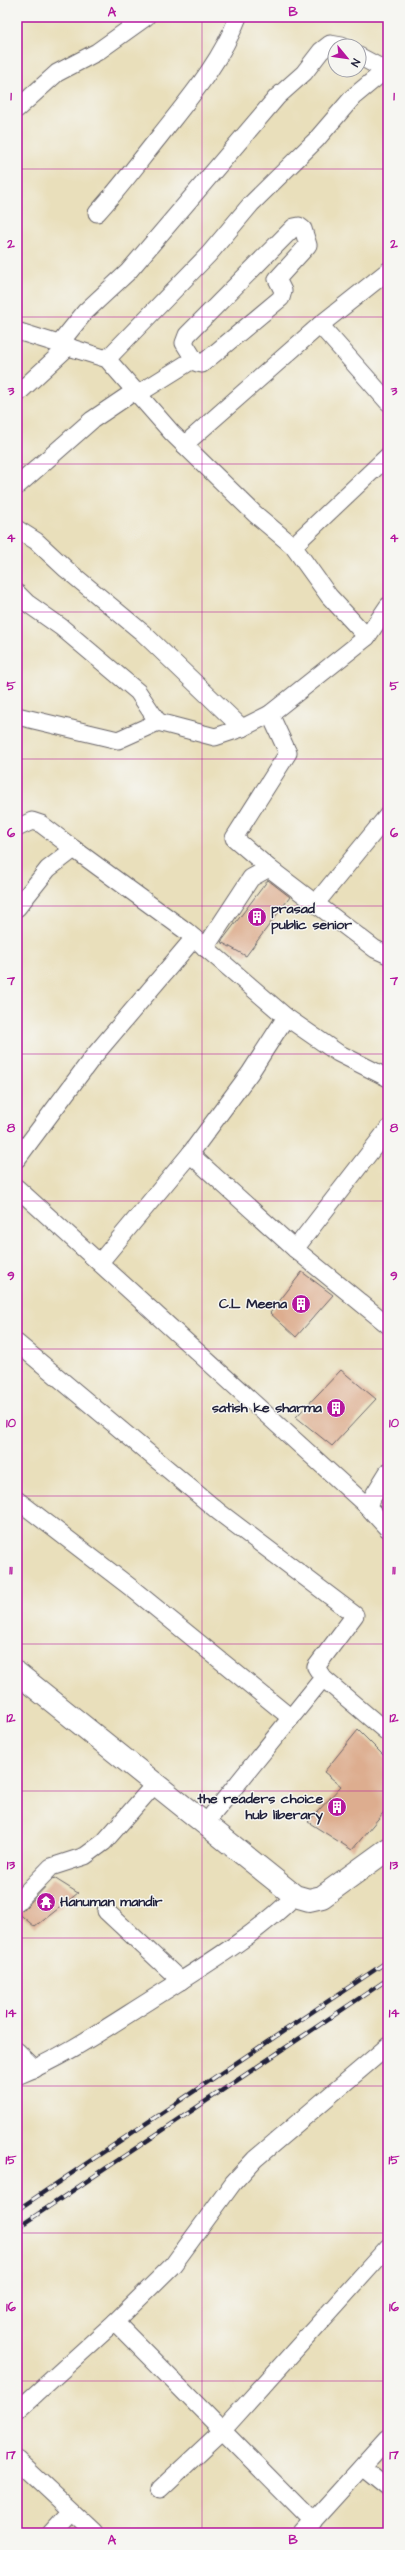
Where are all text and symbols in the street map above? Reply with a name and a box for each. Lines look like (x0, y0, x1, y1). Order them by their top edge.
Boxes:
text: A (108, 3, 117, 21)
text: B (288, 3, 298, 21)
north arrow (327, 38, 367, 78)
text: N (347, 56, 364, 69)
text: 1 (10, 87, 12, 105)
text: 1 (393, 87, 395, 105)
text: 2 (6, 235, 15, 253)
text: 2 (389, 235, 398, 253)
text: 3 (7, 382, 15, 400)
text: 3 (390, 382, 398, 400)
text: 4 (7, 529, 16, 547)
text: 4 (390, 529, 399, 547)
text: 5 (6, 677, 16, 695)
text: 5 (389, 677, 399, 695)
text: 6 (7, 824, 16, 842)
text: 6 (390, 824, 399, 842)
place label: prasad public senior (271, 899, 352, 935)
building icon: prasad public senior (246, 906, 268, 928)
text: 7 (6, 972, 16, 990)
text: 7 (389, 972, 399, 990)
text: 8 (7, 1119, 16, 1137)
text: 8 (390, 1119, 399, 1137)
text: 9 (7, 1267, 15, 1285)
text: 9 (390, 1267, 398, 1285)
building icon: C.L Meena (290, 1293, 312, 1315)
place label: C.L Meena (219, 1294, 288, 1314)
building icon: satish ke sharma (325, 1397, 347, 1419)
place label: satish ke sharma (212, 1398, 323, 1418)
text: 10 (6, 1414, 17, 1432)
text: 10 (389, 1414, 400, 1432)
text: 11 (9, 1561, 13, 1579)
text: 11 (392, 1561, 396, 1579)
text: 12 (6, 1709, 16, 1727)
text: 12 (389, 1709, 399, 1727)
place label: the readers choice hub liberary (196, 1789, 323, 1825)
building icon: the readers choice hub liberary (326, 1796, 348, 1818)
text: 13 (7, 1856, 16, 1874)
text: 13 (390, 1856, 399, 1874)
temple icon: Hanuman mandir (35, 1891, 57, 1913)
place label: Hanuman mandir (60, 1892, 163, 1912)
text: 14 (6, 2004, 16, 2022)
text: 14 (389, 2004, 399, 2022)
text: 15 (6, 2151, 17, 2169)
text: 15 (389, 2151, 400, 2169)
text: 16 (6, 2298, 17, 2316)
text: 16 (389, 2298, 400, 2316)
text: 17 (6, 2446, 17, 2464)
text: 17 (389, 2446, 400, 2464)
text: A (108, 2531, 117, 2549)
text: B (288, 2531, 298, 2549)

